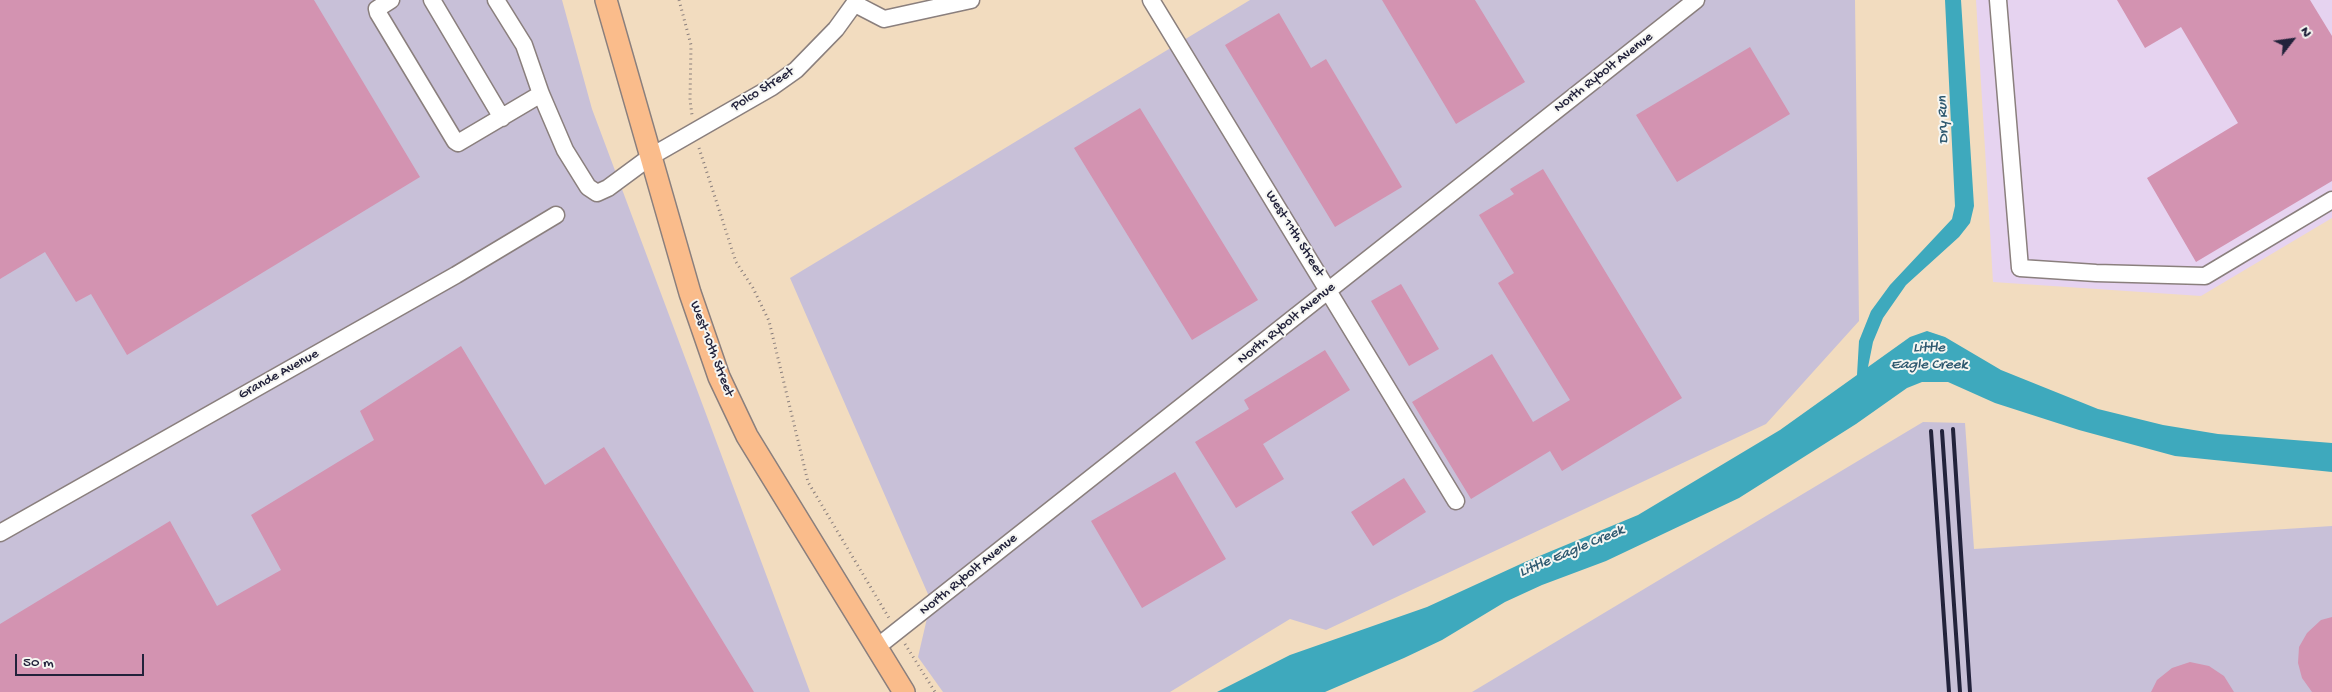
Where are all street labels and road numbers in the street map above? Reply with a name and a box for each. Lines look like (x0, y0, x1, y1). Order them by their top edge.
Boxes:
street label: North Rybolt Avenue (1551, 29, 1657, 117)
street label: Polco Street (729, 64, 797, 116)
street label: West 11th Street (1261, 188, 1327, 280)
street label: North Rybolt Avenue (1235, 279, 1339, 369)
street label: West 10th Street (685, 299, 737, 399)
street label: Grande Avenue (236, 346, 322, 404)
street label: North Rybolt Avenue (917, 530, 1021, 620)

